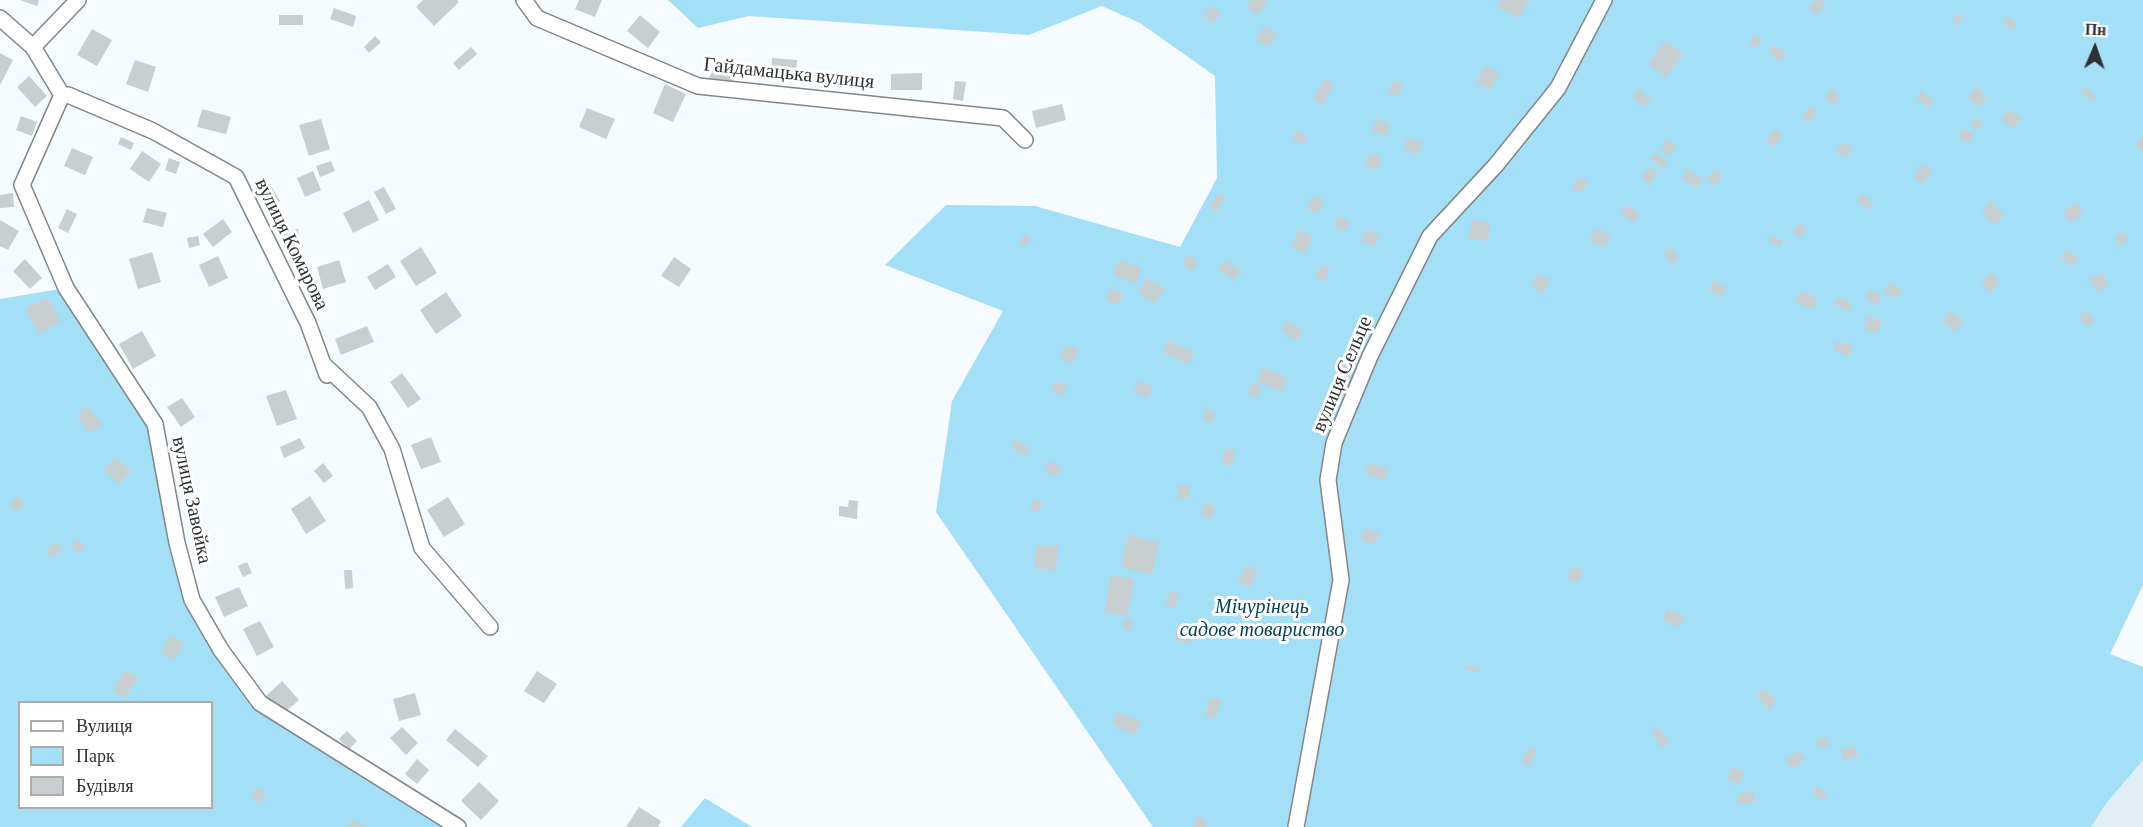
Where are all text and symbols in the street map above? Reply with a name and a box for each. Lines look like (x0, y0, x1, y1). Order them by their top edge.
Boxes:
north arrow (2065, 18, 2125, 78)
text: Пн (2085, 21, 2107, 38)
street label: Гайдамацька вулиця (703, 52, 875, 94)
street label: вулиця Комарова (250, 174, 334, 314)
street label: вулиця Сельце (1307, 313, 1377, 435)
street label: вулиця Завойка (167, 434, 217, 566)
park label: Мічурінець садове товариство (1180, 595, 1344, 642)
legend (18, 701, 213, 809)
text: Вулиця (76, 716, 133, 736)
text: Парк (76, 746, 115, 766)
text: Будівля (76, 776, 133, 796)

